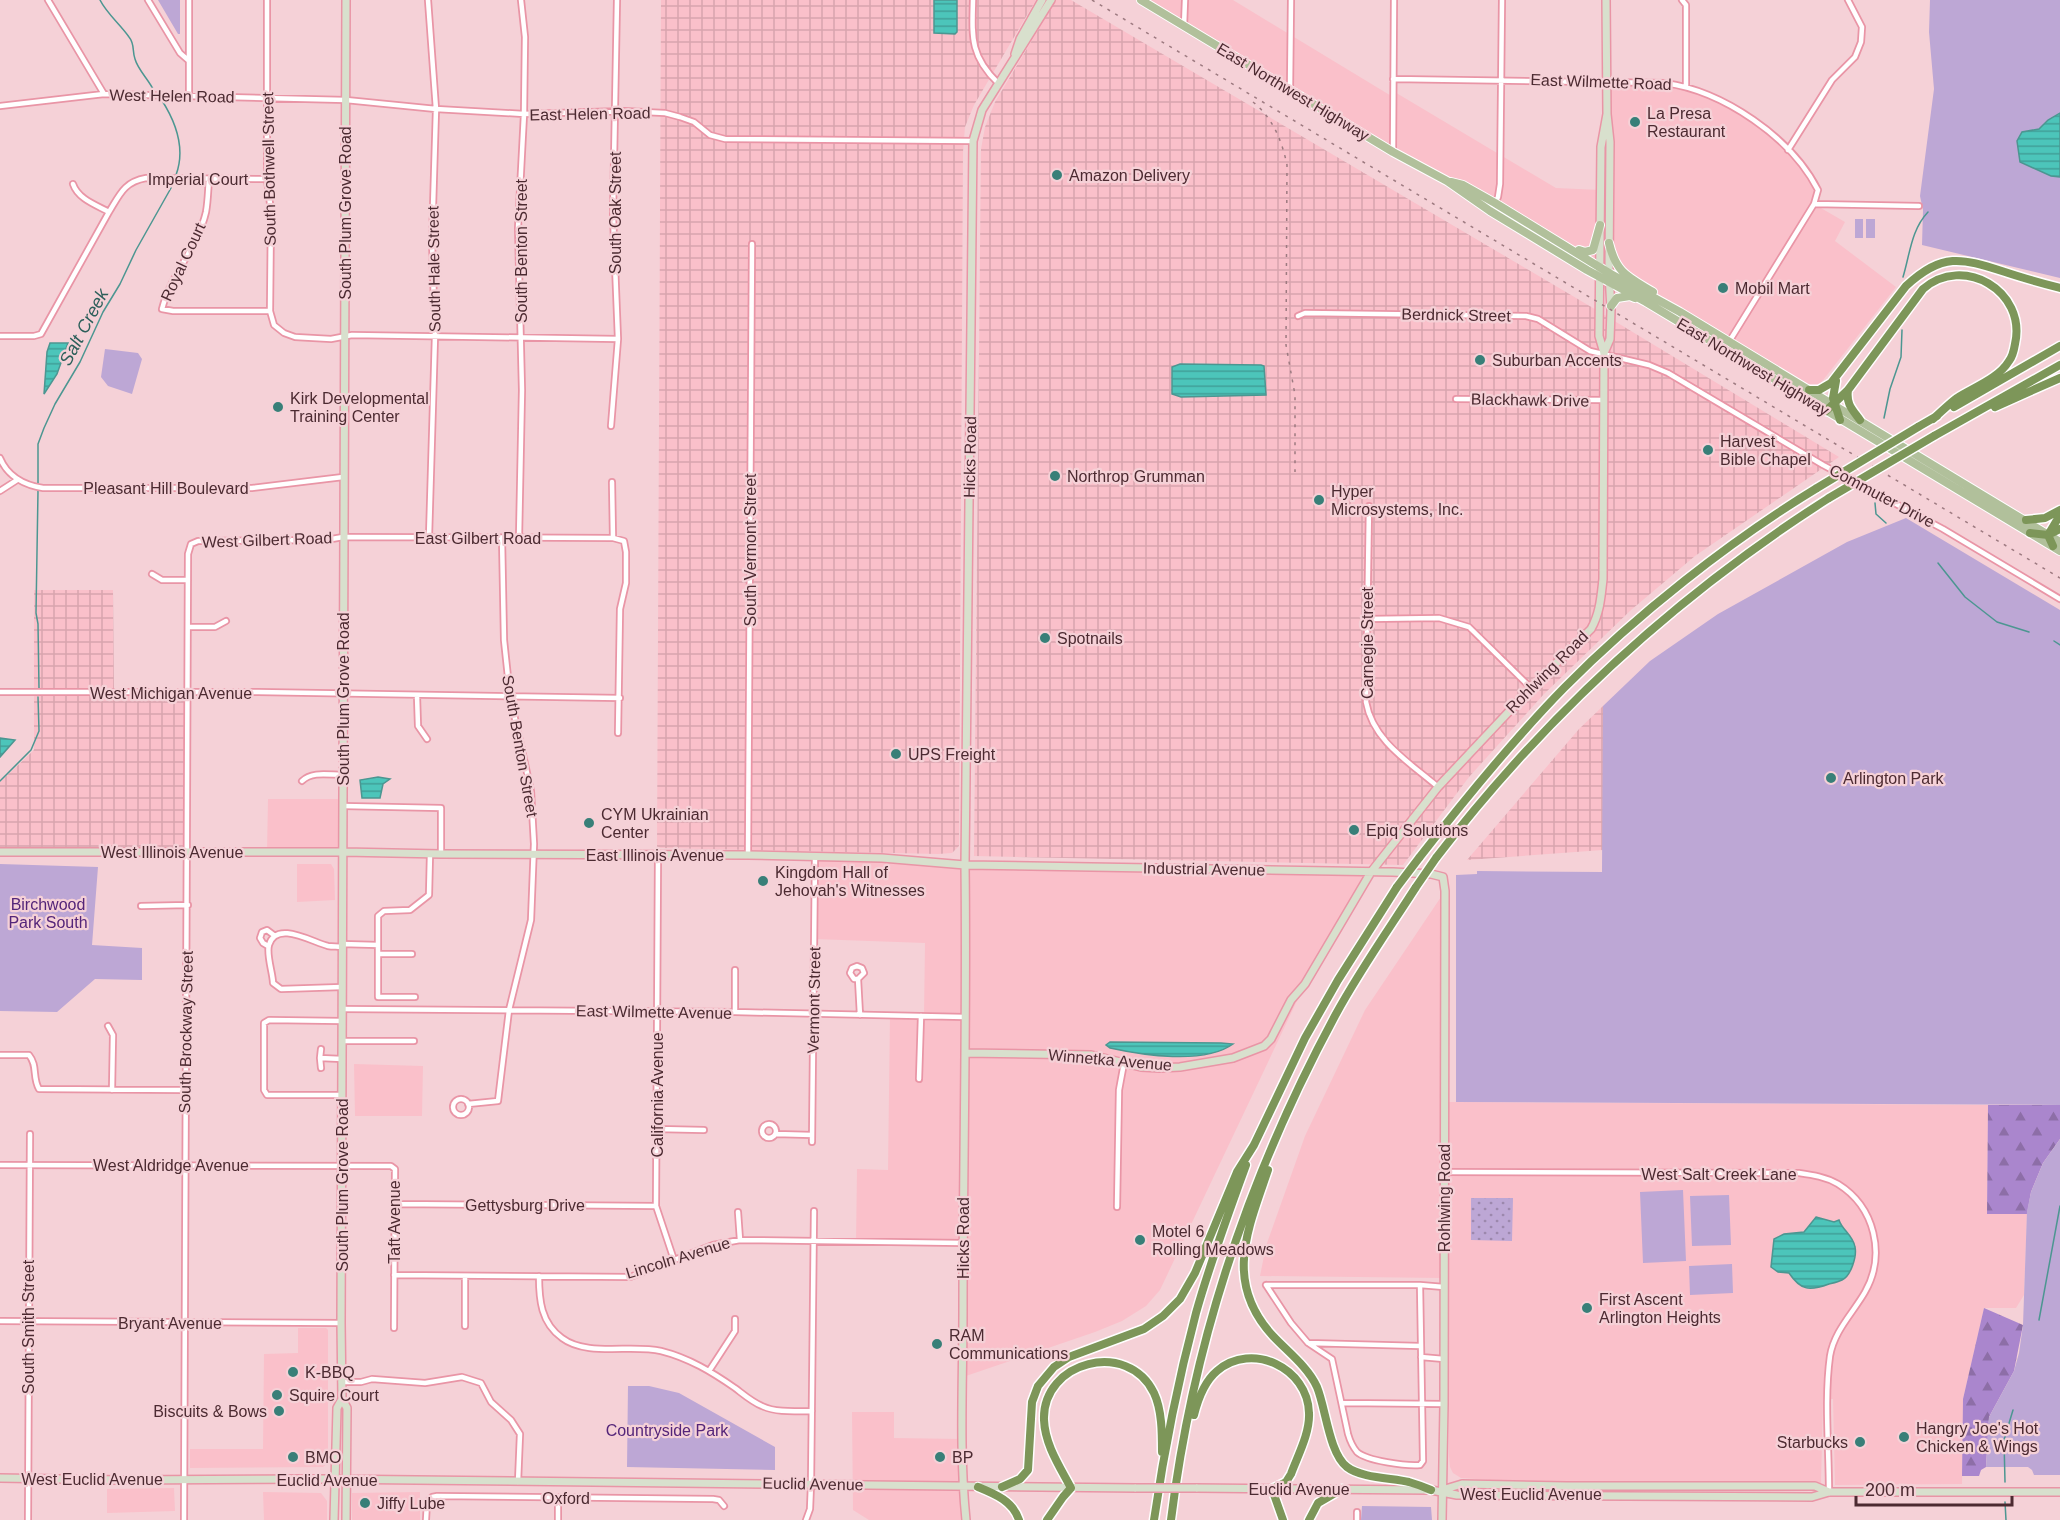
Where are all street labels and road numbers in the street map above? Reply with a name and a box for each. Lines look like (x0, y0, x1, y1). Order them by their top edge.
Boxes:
street label: East Northwest Highway (1214, 40, 1372, 144)
street label: East Wilmette Road (1530, 71, 1672, 93)
street label: West Helen Road (109, 86, 235, 106)
street label: South Bothwell Street (259, 91, 279, 246)
street label: East Helen Road (529, 104, 651, 124)
street label: South Plum Grove Road (337, 126, 354, 300)
street label: South Oak Street (607, 151, 624, 274)
street label: Imperial Court (148, 171, 249, 188)
street label: South Benton Street (513, 178, 530, 323)
street label: South Hale Street (424, 205, 444, 332)
street label: Royal Court (157, 220, 209, 304)
street label: Berdnick Street (1401, 306, 1511, 324)
street label: East Northwest Highway (1674, 315, 1832, 419)
street label: Blackhawk Drive (1471, 390, 1589, 410)
street label: Hicks Road (961, 416, 979, 498)
street label: Commuter Drive (1827, 461, 1937, 531)
street label: South Vermont Street (742, 473, 759, 626)
street label: Pleasant Hill Boulevard (83, 480, 249, 497)
street label: West Gilbert Road (202, 529, 332, 551)
street label: East Gilbert Road (415, 530, 541, 547)
street label: Carnegie Street (1359, 586, 1376, 699)
street label: South Plum Grove Road (335, 612, 352, 786)
street label: Rohlwing Road (1503, 628, 1591, 716)
street label: South Benton Street (499, 674, 541, 819)
street label: West Michigan Avenue (90, 685, 252, 702)
street label: West Illinois Avenue (101, 844, 243, 861)
street label: East Illinois Avenue (586, 847, 724, 864)
street label: Industrial Avenue (1143, 859, 1265, 879)
street label: Vermont Street (805, 946, 823, 1053)
street label: South Brockway Street (176, 950, 196, 1114)
street label: East Wilmette Avenue (576, 1002, 732, 1022)
street label: California Avenue (649, 1032, 666, 1158)
street label: Winnetka Avenue (1047, 1046, 1173, 1074)
street label: South Plum Grove Road (334, 1098, 351, 1272)
street label: Rohlwing Road (1436, 1144, 1453, 1252)
street label: West Aldridge Avenue (93, 1157, 249, 1174)
street label: West Salt Creek Lane (1641, 1166, 1797, 1183)
street label: Taft Avenue (386, 1180, 403, 1264)
street label: Gettysburg Drive (465, 1197, 585, 1214)
street label: Hicks Road (955, 1197, 972, 1279)
street label: Lincoln Avenue (624, 1234, 732, 1282)
street label: South Smith Street (20, 1259, 37, 1394)
street label: Bryant Avenue (118, 1315, 222, 1332)
street label: West Euclid Avenue (21, 1471, 163, 1488)
street label: Euclid Avenue (276, 1472, 378, 1489)
street label: Euclid Avenue (762, 1475, 864, 1493)
street label: Euclid Avenue (1248, 1481, 1350, 1498)
street label: West Euclid Avenue (1460, 1486, 1602, 1503)
street label: Oxford (542, 1490, 590, 1507)

